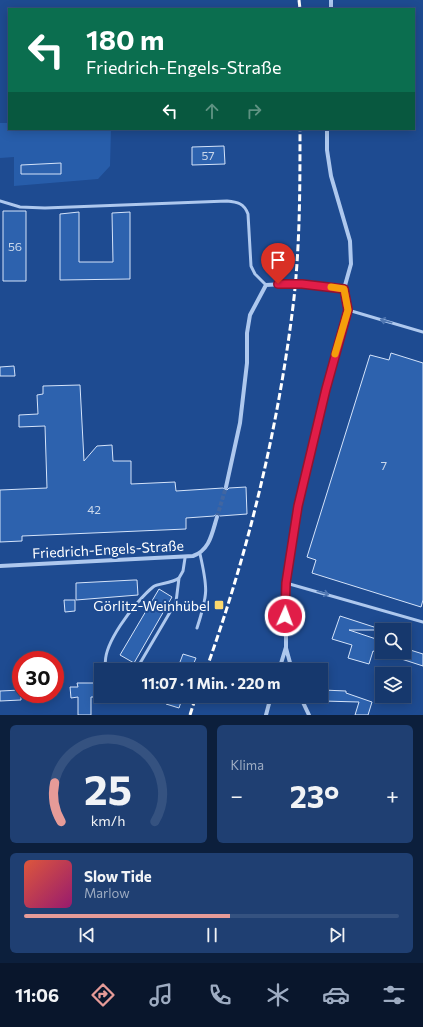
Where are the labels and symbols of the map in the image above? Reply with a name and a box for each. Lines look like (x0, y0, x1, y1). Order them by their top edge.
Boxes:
house number: 57 (201, 148, 215, 162)
house number: 56 (8, 239, 22, 253)
pin (261, 243, 295, 284)
one-way arrow (379, 317, 392, 324)
house number: 7 (381, 458, 387, 472)
house number: 42 (87, 502, 101, 516)
street label: Friedrich-Engels-Straße (32, 537, 184, 561)
one-way arrow (317, 590, 330, 597)
position arrow (264, 595, 306, 637)
place label: Görlitz-Weinhübel (93, 597, 210, 614)
marker: Görlitz-Weinhübel (213, 599, 225, 611)
speed limit sign: 30 (12, 651, 64, 703)

